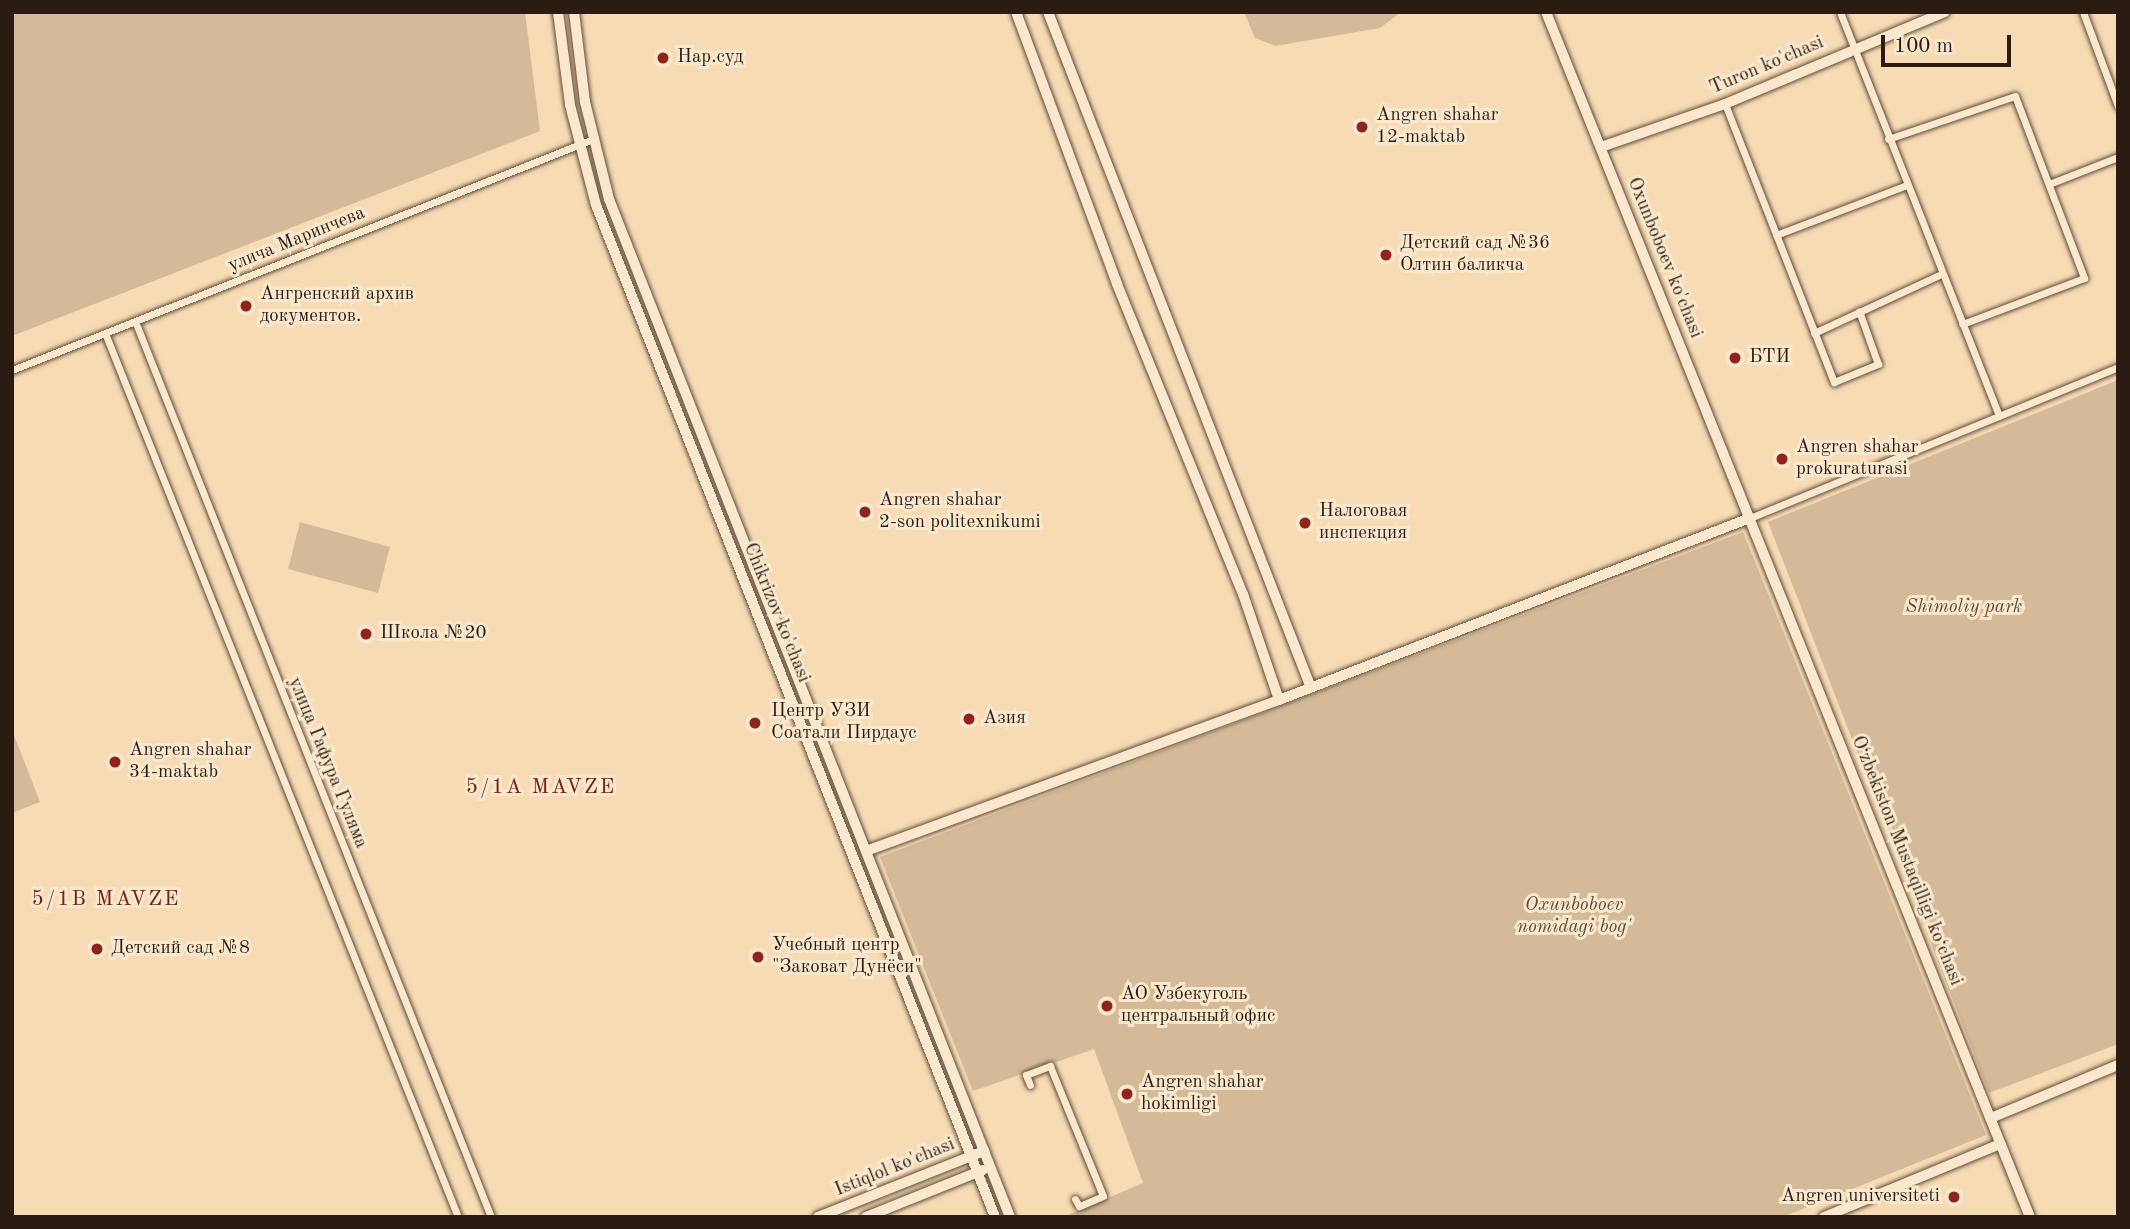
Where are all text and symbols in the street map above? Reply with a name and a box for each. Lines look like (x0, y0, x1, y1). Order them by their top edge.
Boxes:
scale bar (1885, 21, 2014, 65)
street label: Turon ko'chasi (1707, 32, 1827, 100)
text: 100 m (1894, 36, 1953, 57)
place label: Нар.суд (677, 47, 743, 69)
marker: Нар.суд (655, 50, 671, 66)
place label: Angren shahar 12-maktab (1376, 105, 1499, 149)
marker: Angren shahar 12-maktab (1354, 119, 1370, 135)
street label: Oxunboboev ko'chasi (1621, 174, 1707, 342)
street label: улича Маринчева (225, 202, 369, 278)
place label: Детский сад №36 Олтин баликча (1400, 233, 1550, 277)
marker: Детский сад №36 Олтин баликча (1378, 247, 1394, 263)
place label: Ангренский архив документов. (260, 284, 414, 328)
marker: Ангренский архив документов. (238, 298, 254, 314)
place label: БТИ (1749, 347, 1790, 369)
marker: БТИ (1727, 350, 1743, 366)
place label: Angren shahar prokuraturasi (1796, 437, 1919, 481)
marker: Angren shahar prokuraturasi (1774, 451, 1790, 467)
place label: Angren shahar 2-son politexnikumi (879, 490, 1041, 534)
place label: Налоговая инспекция (1319, 501, 1407, 545)
marker: Angren shahar 2-son politexnikumi (857, 504, 873, 520)
marker: Налоговая инспекция (1297, 515, 1313, 531)
street label: Chikrizov ko'chasi (738, 540, 814, 686)
park label: Shimoliy park (1906, 597, 2022, 619)
place label: Школа №20 (380, 623, 487, 645)
marker: Школа №20 (358, 626, 374, 642)
street label: улица Гафура Гуляма (282, 674, 372, 852)
place label: Центр УЗИ Соатали Пирдаус (771, 701, 917, 745)
place label: Азия (983, 708, 1026, 730)
marker: Азия (961, 711, 977, 727)
marker: Центр УЗИ Соатали Пирдаус (745, 713, 765, 733)
street label: O‘zbekiston Mustaqilligi ko‘chasi (1845, 733, 1967, 989)
place label: Angren shahar 34-maktab (129, 740, 252, 784)
marker: Angren shahar 34-maktab (107, 754, 123, 770)
district label: 5/1A MAVZE (467, 775, 615, 801)
district label: 5/1B MAVZE (33, 887, 179, 913)
park label: Oxunboboev nomidagi bog' (1517, 895, 1631, 939)
place label: Учебный центр "Заковат Дунёси" (772, 935, 922, 979)
place label: Детский сад №8 (111, 938, 250, 960)
marker: Детский сад №8 (89, 941, 105, 957)
marker: Учебный центр "Заковат Дунёси" (750, 949, 766, 965)
place label: АО Узбекуголь центральный офис (1121, 984, 1275, 1028)
marker: АО Узбекуголь центральный офис (1099, 998, 1115, 1014)
place label: Angren shahar hokimligi (1141, 1072, 1264, 1116)
marker: Angren shahar hokimligi (1119, 1086, 1135, 1102)
street label: Istiqlol ko'chasi (832, 1134, 958, 1202)
place label: Angren universiteti (1781, 1186, 1940, 1208)
marker: Angren universiteti (1946, 1189, 1962, 1205)

